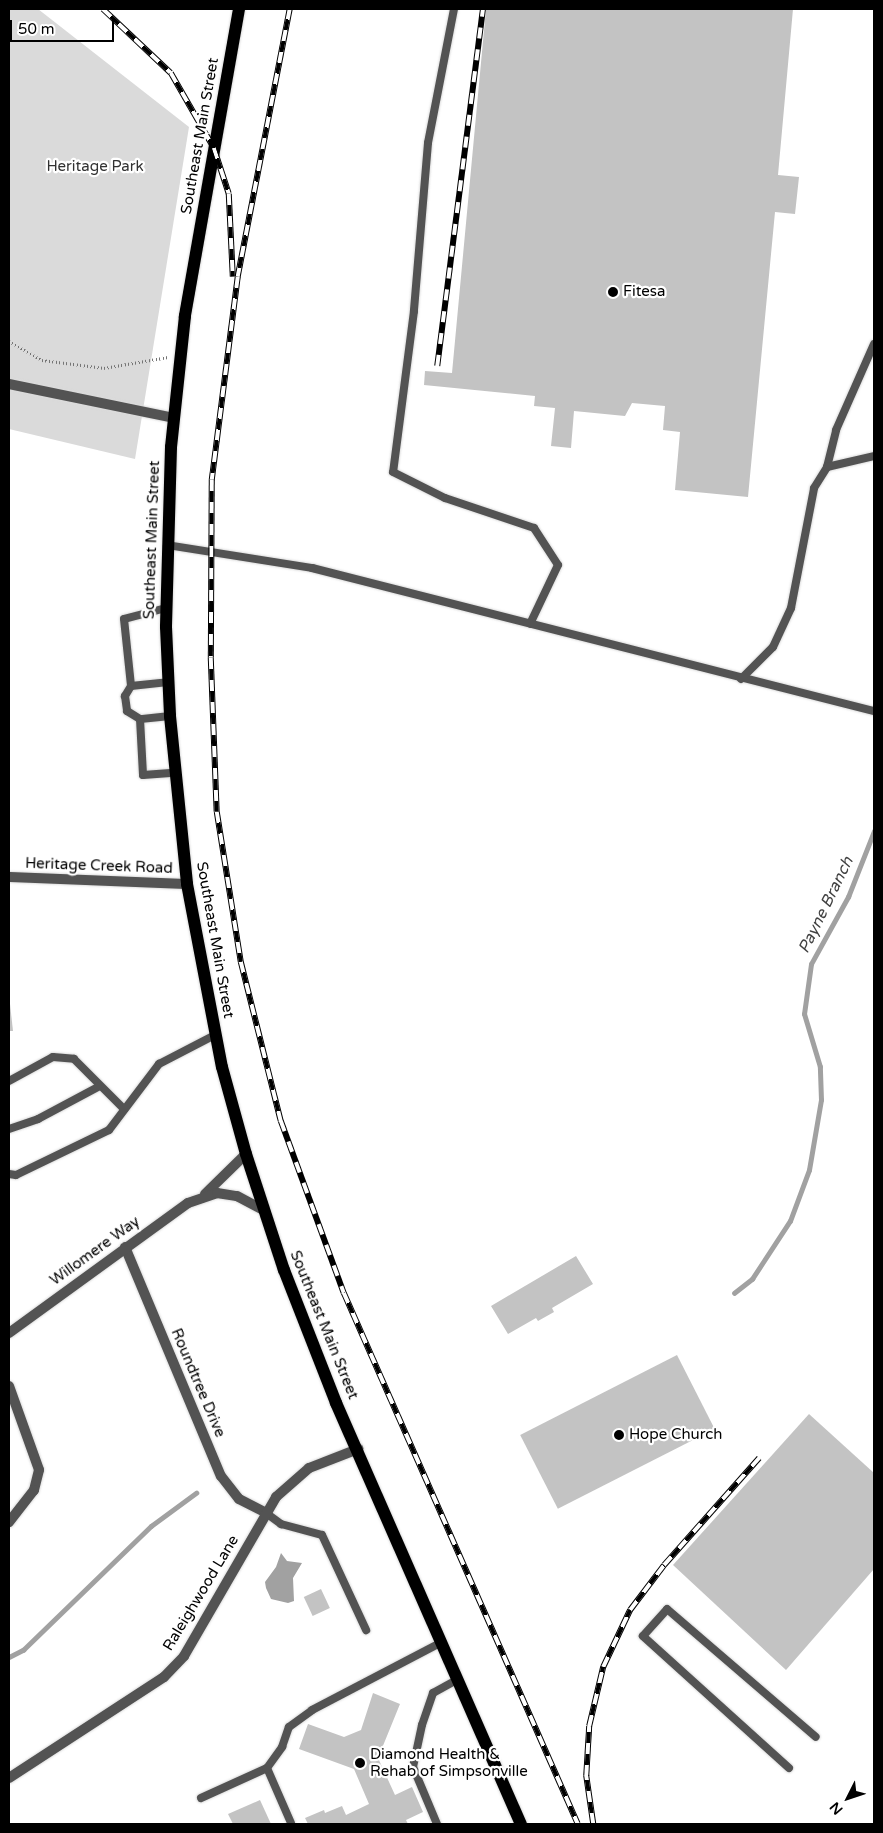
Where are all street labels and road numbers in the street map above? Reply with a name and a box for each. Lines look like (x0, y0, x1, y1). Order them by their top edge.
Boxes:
street label: Southeast Main Street (177, 56, 223, 216)
street label: Southeast Main Street (140, 460, 164, 620)
street label: Heritage Creek Road (25, 854, 173, 878)
street label: Southeast Main Street (192, 860, 238, 1020)
street label: Willomere Way (47, 1212, 143, 1290)
street label: Southeast Main Street (286, 1248, 362, 1402)
street label: Roundtree Drive (167, 1326, 229, 1440)
street label: Raleighwood Lane (159, 1532, 243, 1654)

